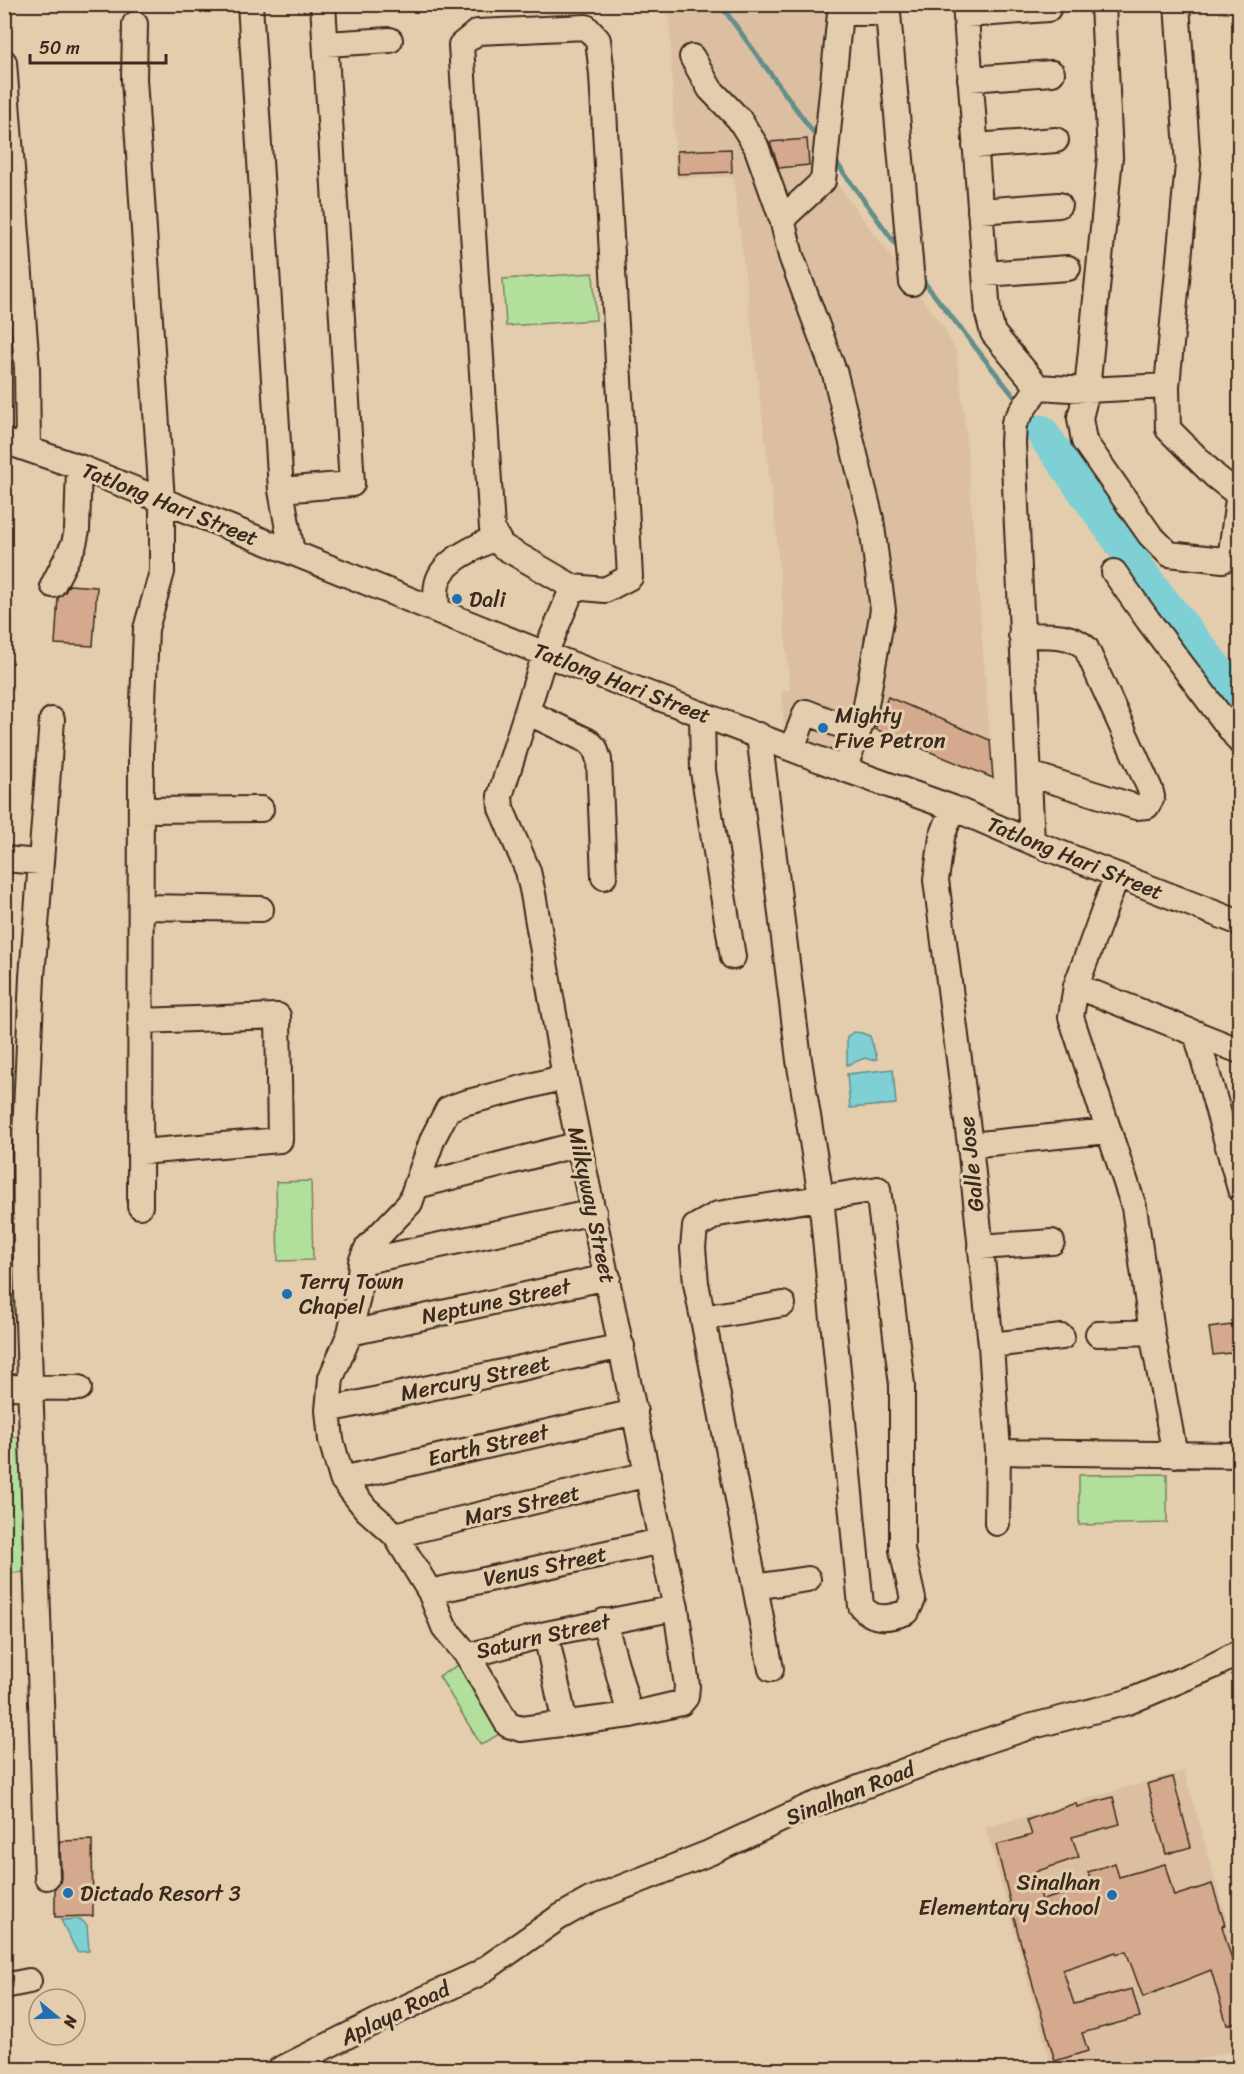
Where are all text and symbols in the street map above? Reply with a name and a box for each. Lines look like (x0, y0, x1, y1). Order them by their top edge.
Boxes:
scale bar (30, 27, 166, 65)
text: 50 m (39, 32, 80, 64)
street label: Tatlong Hari Street (76, 451, 265, 557)
place label: Dali (469, 580, 506, 619)
marker: Dali (450, 592, 464, 606)
street label: Tatlong Hari Street (527, 631, 717, 735)
place label: Mighty Five Petron (835, 696, 946, 760)
marker: Mighty Five Petron (816, 721, 830, 735)
street label: Tatlong Hari Street (981, 805, 1170, 911)
street label: Galle Jose (947, 1114, 995, 1214)
street label: Milkyway Street (556, 1123, 628, 1288)
place label: Terry Town Chapel (299, 1262, 404, 1326)
street label: Neptune Street (418, 1266, 575, 1336)
marker: Terry Town Chapel (280, 1287, 294, 1301)
street label: Mercury Street (397, 1343, 554, 1413)
street label: Earth Street (424, 1412, 553, 1478)
street label: Mars Street (460, 1473, 584, 1537)
street label: Venus Street (480, 1534, 611, 1598)
street label: Saturn Street (472, 1601, 615, 1670)
street label: Sinalhan Road (779, 1749, 922, 1837)
place label: Sinalhan Elementary School (918, 1863, 1101, 1927)
place label: Dictado Resort 3 (80, 1874, 241, 1913)
marker: Dictado Resort 3 (61, 1886, 75, 1900)
marker: Sinalhan Elementary School (1105, 1888, 1119, 1902)
street label: Aplaya Road (332, 1969, 458, 2057)
north arrow (27, 1987, 87, 2047)
text: N (55, 2011, 87, 2033)

